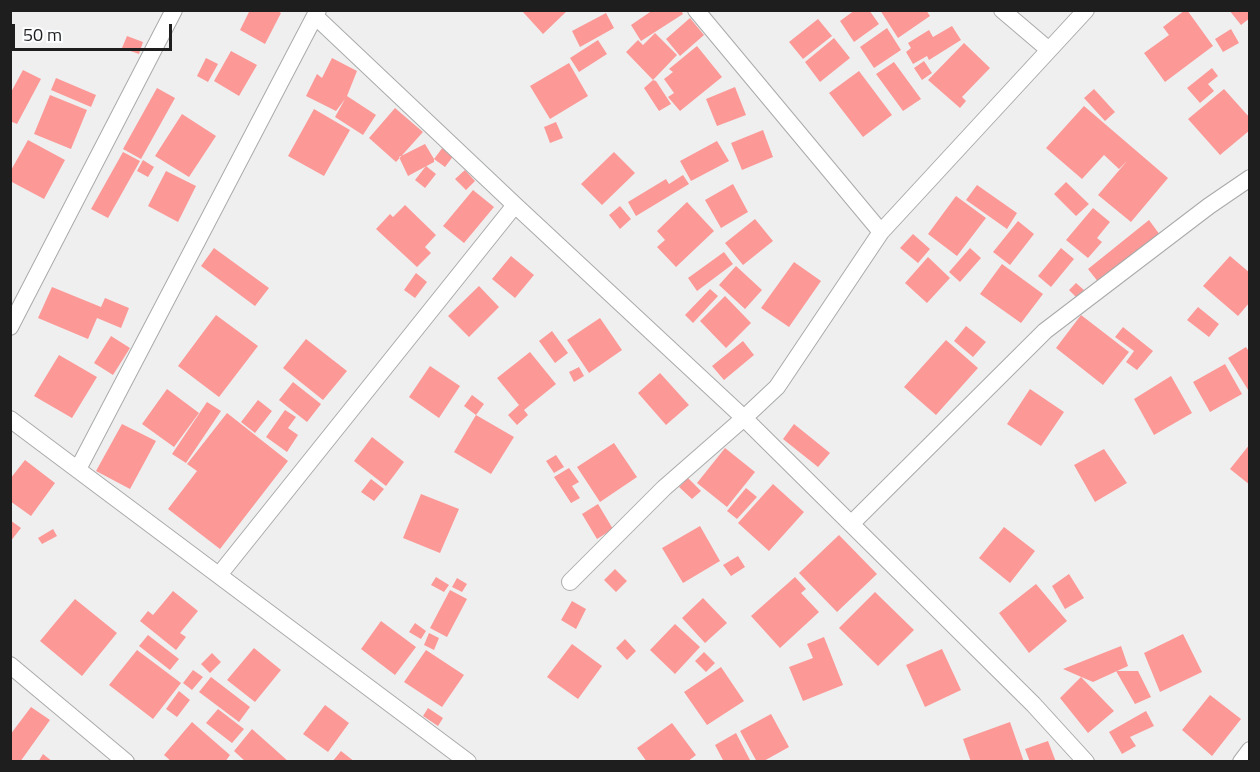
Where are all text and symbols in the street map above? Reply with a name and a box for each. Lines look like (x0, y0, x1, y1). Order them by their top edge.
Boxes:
scale bar (15, 12, 176, 50)
text: 50 m (23, 21, 62, 48)

